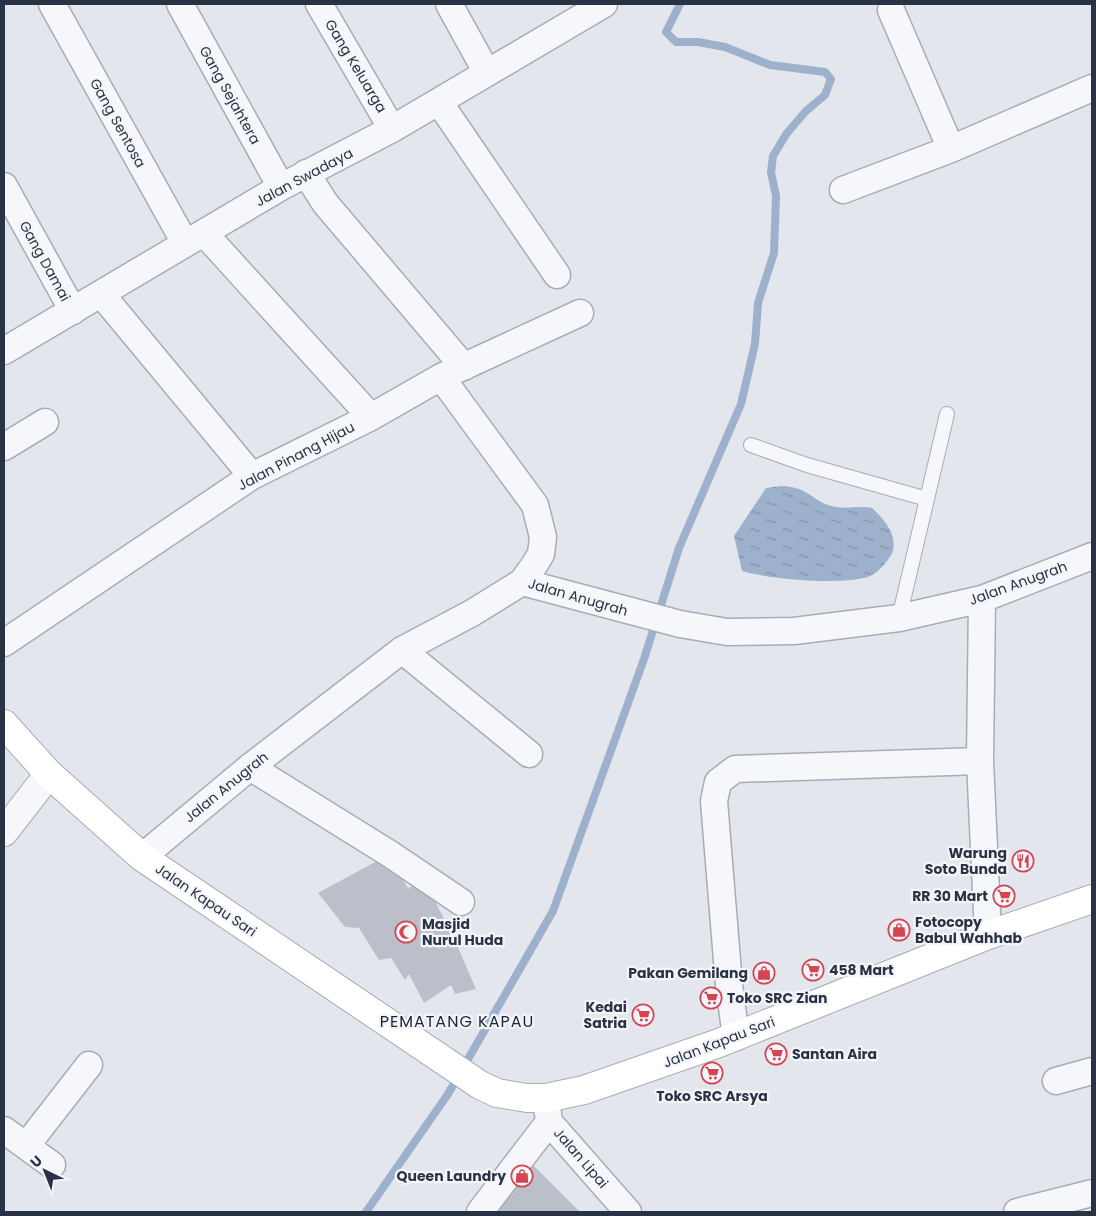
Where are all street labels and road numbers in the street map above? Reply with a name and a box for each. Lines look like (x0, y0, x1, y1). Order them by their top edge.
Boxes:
street label: Gang Keluarga (320, 16, 392, 116)
street label: Gang Sejahtera (195, 42, 265, 148)
street label: Gang Sentosa (85, 75, 151, 171)
street label: Jalan Swadaya (252, 143, 356, 211)
street label: Gang Damai (15, 217, 75, 305)
street label: Jalan Pinang Hijau (234, 417, 358, 495)
street label: Jalan Anugrah (966, 556, 1070, 610)
street label: Jalan Anugrah (526, 573, 630, 621)
street label: Jalan Anugrah (180, 747, 272, 827)
street label: Jalan Kapau Sari (151, 859, 261, 941)
street label: Jalan Kapau Sari (660, 1011, 778, 1073)
street label: Jalan Lipai (549, 1123, 613, 1193)

